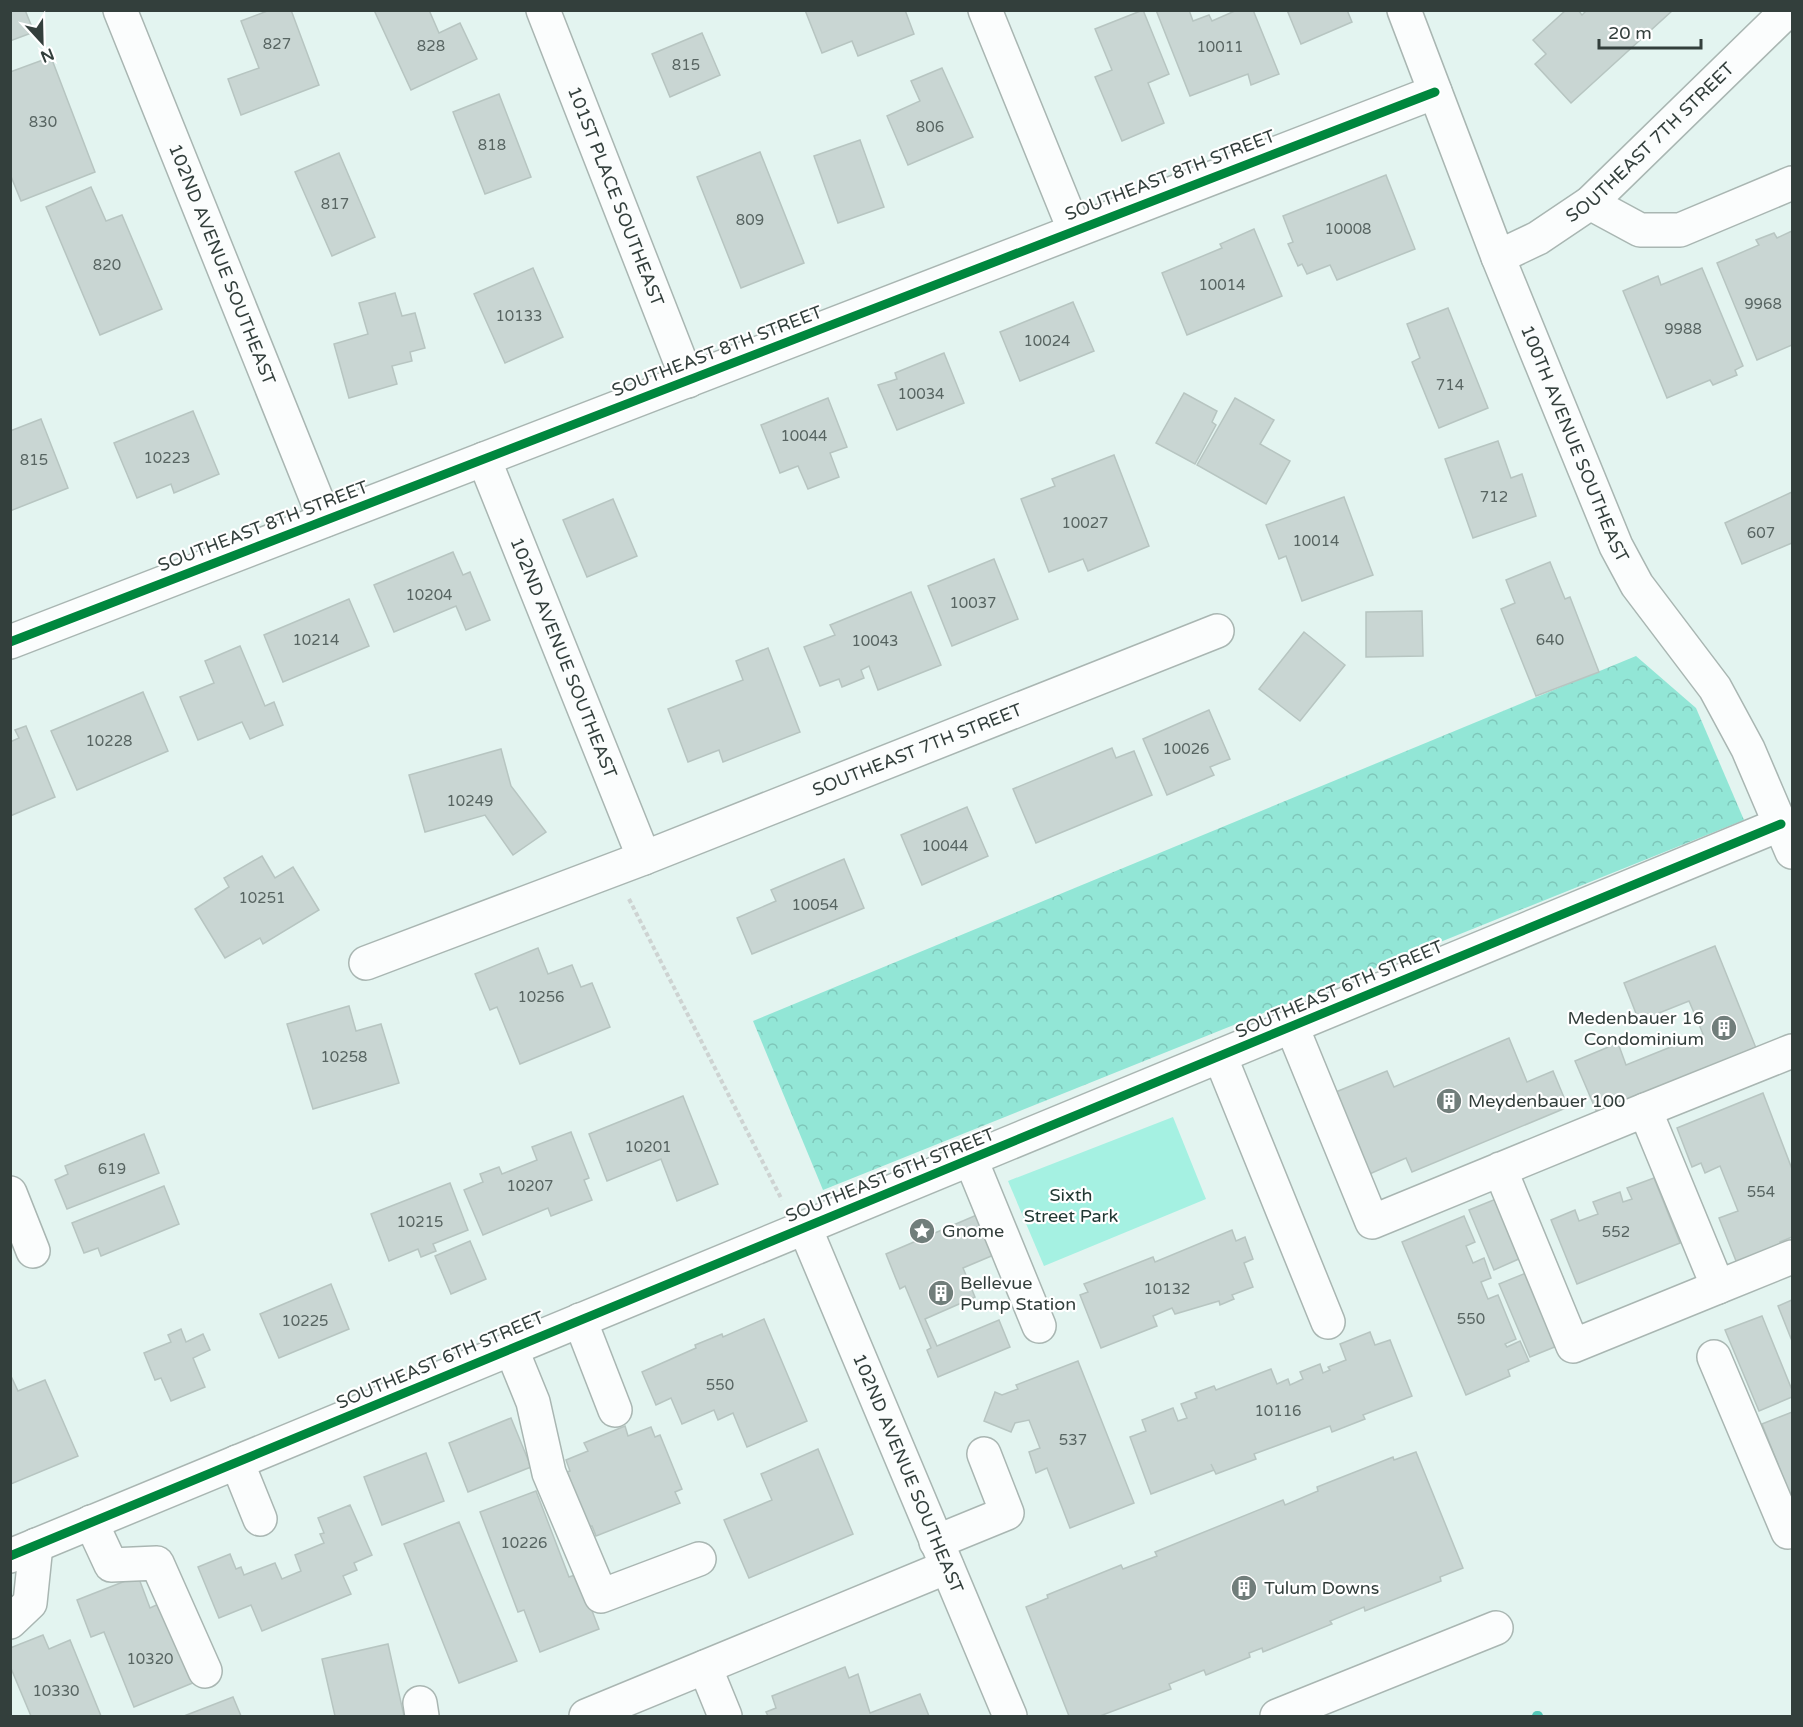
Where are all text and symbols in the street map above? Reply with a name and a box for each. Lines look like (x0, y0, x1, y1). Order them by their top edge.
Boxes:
north arrow (12, 12, 72, 72)
scale bar (1599, 12, 1701, 50)
text: 20 m (1608, 22, 1652, 44)
house number: 827 (263, 35, 291, 53)
house number: 828 (417, 37, 445, 55)
house number: 10011 (1196, 38, 1244, 56)
text: N (38, 43, 57, 67)
house number: 815 (672, 56, 700, 74)
street label: SOUTHEAST 7TH STREET (1562, 58, 1739, 227)
street label: 101ST PLACE SOUTHEAST (563, 83, 669, 309)
house number: 830 (29, 113, 57, 131)
house number: 806 (916, 118, 944, 136)
street label: SOUTHEAST 8TH STREET (1062, 125, 1278, 225)
house number: 818 (478, 136, 506, 154)
street label: 102ND AVENUE SOUTHEAST (164, 141, 280, 388)
house number: 817 (321, 195, 349, 213)
house number: 809 (736, 211, 764, 229)
house number: 10008 (1324, 220, 1372, 238)
house number: 820 (93, 256, 121, 274)
house number: 10014 (1198, 276, 1246, 294)
house number: 9968 (1744, 295, 1782, 313)
street label: SOUTHEAST 8TH STREET (609, 301, 825, 401)
house number: 10133 (495, 307, 543, 325)
house number: 9988 (1664, 320, 1702, 338)
street label: 100TH AVENUE SOUTHEAST (1516, 322, 1634, 566)
house number: 10024 (1023, 332, 1071, 350)
house number: 714 (1436, 376, 1464, 394)
house number: 10034 (897, 385, 945, 403)
house number: 10044 (780, 427, 828, 445)
house number: 10223 (143, 449, 191, 467)
house number: 815 (20, 451, 48, 469)
street label: SOUTHEAST 8TH STREET (155, 476, 371, 576)
house number: 712 (1480, 488, 1508, 506)
house number: 10027 (1061, 514, 1109, 532)
house number: 607 (1747, 524, 1775, 542)
house number: 10014 (1292, 532, 1340, 550)
street label: 102ND AVENUE SOUTHEAST (505, 534, 622, 781)
house number: 10204 (405, 586, 453, 604)
house number: 10037 (949, 594, 997, 612)
house number: 10214 (292, 631, 340, 649)
house number: 640 (1536, 631, 1564, 649)
house number: 10043 (851, 632, 899, 650)
street label: SOUTHEAST 7TH STREET (809, 698, 1025, 801)
house number: 10228 (85, 732, 133, 750)
house number: 10026 (1162, 740, 1210, 758)
house number: 10249 (446, 792, 494, 810)
house number: 10044 (921, 837, 969, 855)
house number: 10251 (238, 889, 286, 907)
house number: 10054 (791, 896, 839, 914)
street label: SOUTHEAST 6TH STREET (1232, 935, 1446, 1043)
house number: 10256 (517, 988, 565, 1006)
place label: Medenbauer 16 Condominium (1567, 1007, 1704, 1050)
building icon: Medenbauer 16 Condominium (1709, 1013, 1739, 1043)
house number: 10258 (320, 1048, 368, 1066)
building icon: Meydenbauer 100 (1434, 1086, 1464, 1116)
place label: Meydenbauer 100 (1468, 1090, 1625, 1112)
street label: SOUTHEAST 6TH STREET (782, 1123, 998, 1227)
house number: 10201 (624, 1138, 672, 1156)
house number: 619 (98, 1160, 126, 1178)
house number: 10207 (506, 1177, 554, 1195)
house number: 554 (1747, 1183, 1775, 1201)
park label: Sixth Street Park (1024, 1184, 1118, 1227)
house number: 10215 (396, 1213, 444, 1231)
place icon: Gnome (907, 1216, 937, 1246)
place label: Gnome (942, 1220, 1004, 1242)
house number: 552 (1602, 1223, 1630, 1241)
place label: Bellevue Pump Station (960, 1272, 1076, 1315)
building icon: Bellevue Pump Station (926, 1278, 956, 1308)
house number: 10132 (1143, 1280, 1191, 1298)
street label: SOUTHEAST 6TH STREET (333, 1306, 547, 1414)
house number: 550 (1457, 1310, 1485, 1328)
house number: 10225 (281, 1312, 329, 1330)
street label: 102ND AVENUE SOUTHEAST (848, 1350, 968, 1596)
house number: 550 (706, 1376, 734, 1394)
house number: 10116 (1254, 1402, 1302, 1420)
house number: 537 (1059, 1431, 1087, 1449)
house number: 10226 (500, 1534, 548, 1552)
building icon: Tulum Downs (1229, 1573, 1259, 1603)
place label: Tulum Downs (1264, 1577, 1379, 1599)
house number: 10320 (126, 1650, 174, 1668)
house number: 10330 (32, 1682, 80, 1700)

